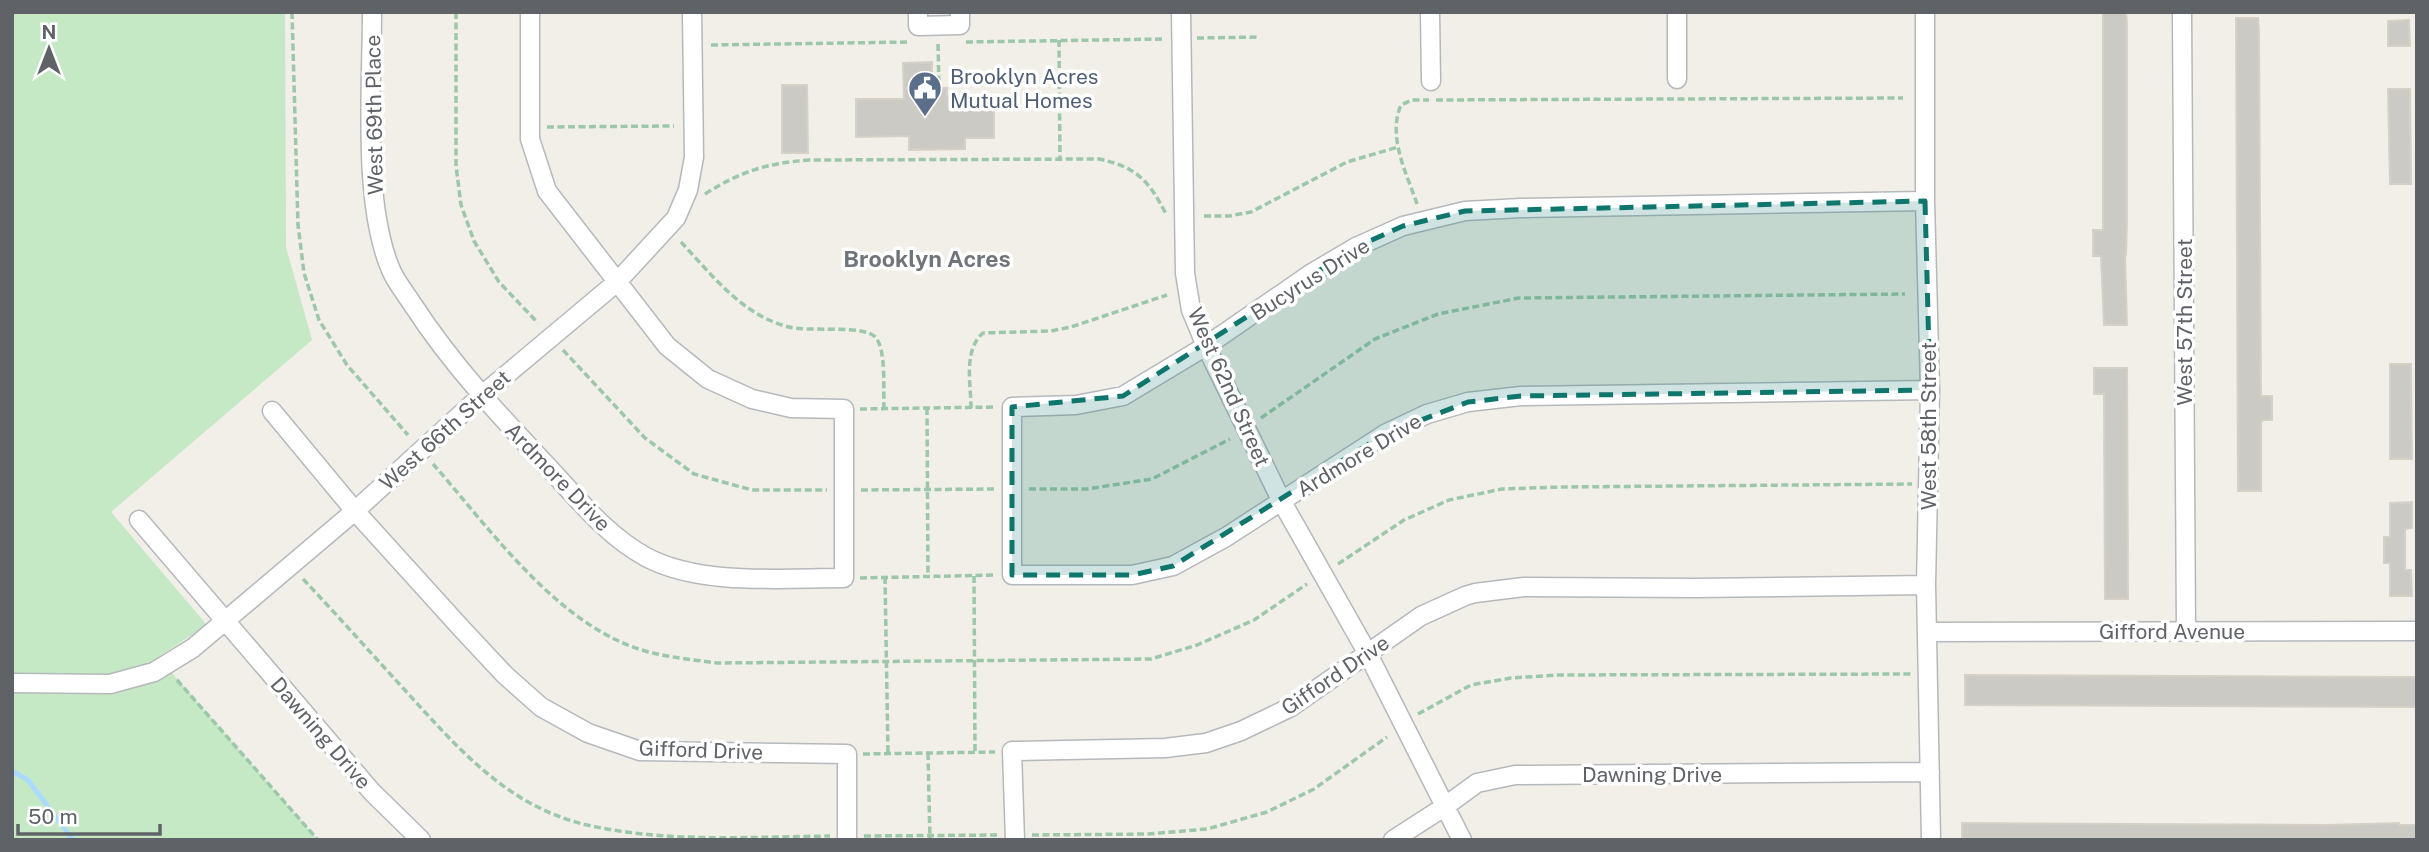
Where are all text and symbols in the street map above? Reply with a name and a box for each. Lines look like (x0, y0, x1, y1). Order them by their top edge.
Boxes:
north arrow (14, 14, 84, 84)
text: N (42, 21, 56, 43)
street label: West 69th Place (360, 35, 388, 195)
place label: Brooklyn Acres Mutual Homes (950, 64, 1098, 113)
public building icon: Brooklyn Acres Mutual Homes (906, 69, 944, 118)
street label: Bucyrus Drive (1246, 233, 1374, 325)
street label: West 57th Street (2172, 238, 2197, 406)
district label: Brooklyn Acres (843, 245, 1011, 272)
street label: West 62nd Street (1183, 304, 1275, 470)
street label: West 58th Street (1916, 342, 1941, 510)
street label: West 66th Street (374, 365, 516, 495)
street label: Ardmore Drive (1292, 408, 1426, 502)
street label: Ardmore Drive (500, 418, 616, 536)
street label: Gifford Avenue (2099, 619, 2245, 644)
street label: Gifford Drive (1276, 630, 1394, 720)
street label: Dawning Drive (266, 672, 376, 794)
street label: Gifford Drive (638, 735, 764, 765)
street label: Dawning Drive (1582, 762, 1722, 787)
scale bar (18, 792, 159, 836)
text: 50 m (28, 804, 78, 829)

